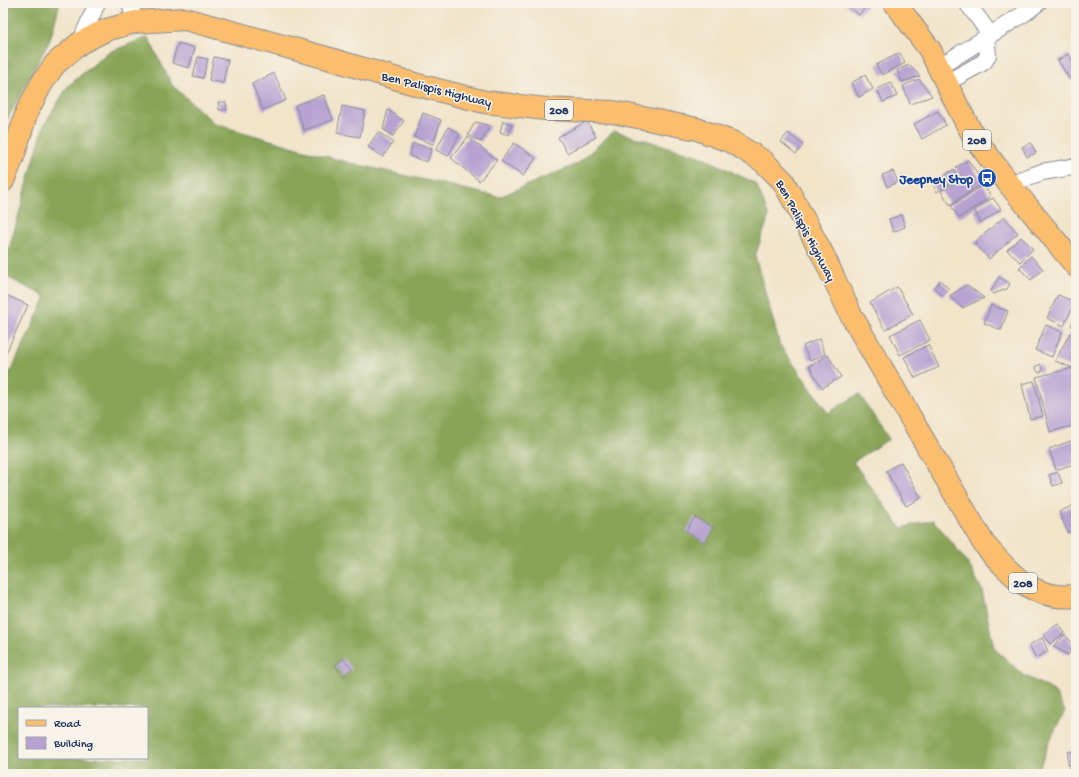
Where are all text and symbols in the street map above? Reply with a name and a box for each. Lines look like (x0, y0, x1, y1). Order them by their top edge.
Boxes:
street label: Ben Palispis Highway (379, 69, 494, 111)
road number: 208 (545, 100, 573, 120)
road number: 208 (963, 130, 991, 150)
bus stop icon: Jeepney Stop (976, 167, 998, 189)
place label: Jeepney Stop (898, 173, 974, 189)
street label: Ben Palispis Highway (771, 177, 838, 285)
road number: 208 (1009, 573, 1037, 593)
legend (18, 707, 148, 759)
text: Road (54, 718, 81, 732)
text: Building (53, 738, 93, 752)

